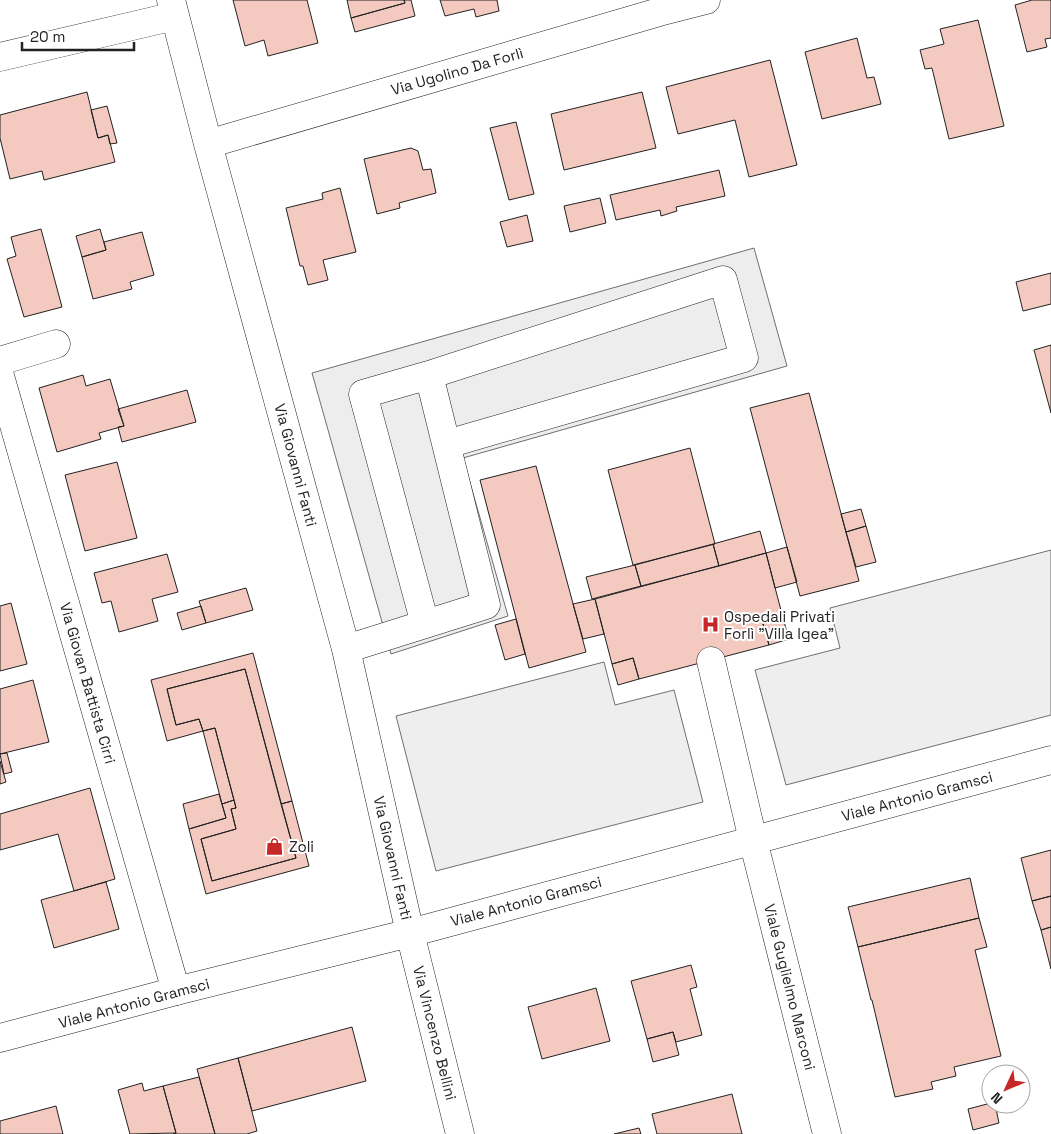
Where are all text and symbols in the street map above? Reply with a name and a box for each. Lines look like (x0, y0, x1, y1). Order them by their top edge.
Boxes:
scale bar (22, 20, 135, 52)
text: 20 m (30, 27, 65, 46)
street label: Via Ugolino Da Forlì (389, 43, 525, 99)
street label: Via Giovanni Fanti (270, 401, 322, 529)
street label: Via Giovan Battista Cirri (56, 600, 120, 766)
place label: Ospedali Privati Forlì "Villa Igea" (724, 607, 835, 643)
hospital icon: Ospedali Privati Forlì "Villa Igea" (700, 615, 720, 635)
street label: Viale Antonio Gramsci (839, 767, 995, 825)
street label: Via Giovanni Fanti (370, 794, 416, 922)
shop icon: Zoli (265, 836, 285, 856)
place label: Zoli (289, 837, 314, 856)
street label: Viale Antonio Gramsci (448, 872, 604, 930)
street label: Viale Guglielmo Marconi (760, 902, 820, 1072)
street label: Via Vincenzo Bellini (409, 964, 461, 1102)
street label: Viale Antonio Gramsci (56, 974, 212, 1032)
north arrow (981, 1064, 1031, 1114)
text: N (987, 1088, 1006, 1108)

